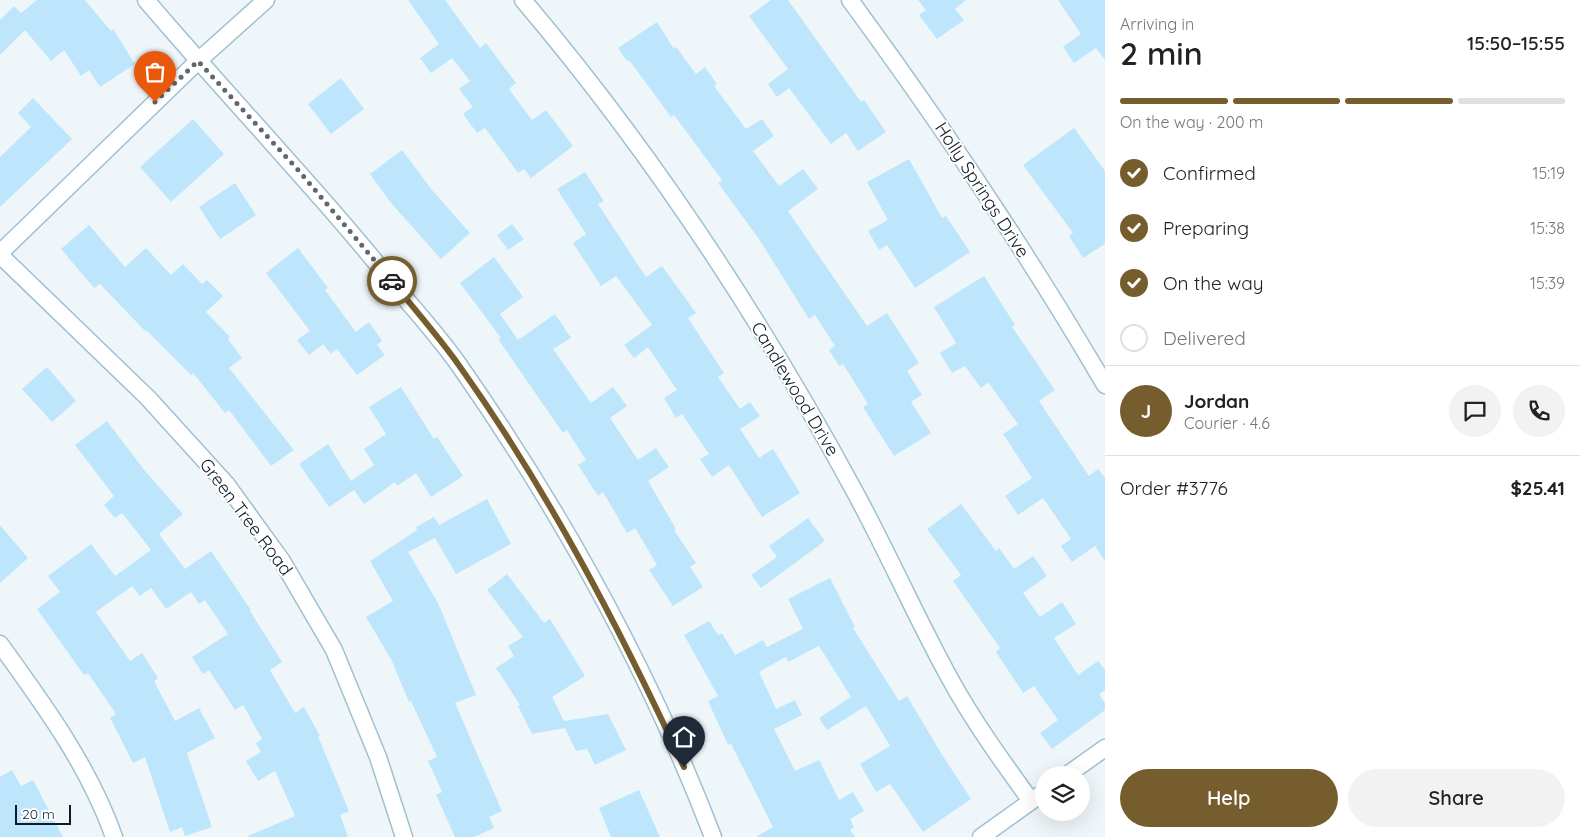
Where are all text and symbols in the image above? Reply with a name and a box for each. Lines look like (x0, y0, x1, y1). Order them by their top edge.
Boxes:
text: Arriving in (1120, 14, 1194, 34)
text: 15:50–15:55 (1467, 31, 1565, 55)
text: 2 min (1120, 33, 1203, 73)
pin (134, 51, 176, 102)
icon: bag (141, 58, 169, 86)
text: On the way · 200 m (1120, 112, 1263, 132)
street label: Holly Springs Drive (930, 118, 1035, 262)
icon: check (1120, 159, 1148, 187)
text: Confirmed (1163, 161, 1256, 185)
text: 15:19 (1533, 163, 1565, 183)
icon: check (1120, 214, 1148, 242)
text: Preparing (1163, 216, 1249, 240)
text: 15:38 (1530, 218, 1565, 238)
courier (367, 256, 417, 306)
icon: car (378, 267, 406, 295)
icon: check (1120, 269, 1148, 297)
text: On the way (1163, 271, 1264, 295)
text: 15:39 (1530, 273, 1565, 293)
street label: Candlewood Drive (746, 317, 845, 460)
text: Delivered (1163, 326, 1246, 350)
button: chat (1449, 385, 1501, 437)
button: phone (1513, 385, 1565, 437)
text: Jordan (1184, 389, 1249, 413)
text: J (1141, 399, 1151, 423)
text: Courier · 4.6 (1184, 413, 1270, 433)
street label: Green Tree Road (195, 453, 298, 580)
text: Order #3776 (1120, 476, 1228, 500)
text: $25.41 (1511, 476, 1565, 500)
pin (663, 716, 705, 767)
icon: home (670, 723, 698, 751)
map controls (1035, 766, 1090, 821)
button: layers (1035, 766, 1090, 821)
button: Help (1120, 769, 1338, 827)
button: Share (1348, 769, 1565, 827)
scale bar (15, 802, 71, 825)
text: 20 m (22, 805, 55, 823)

